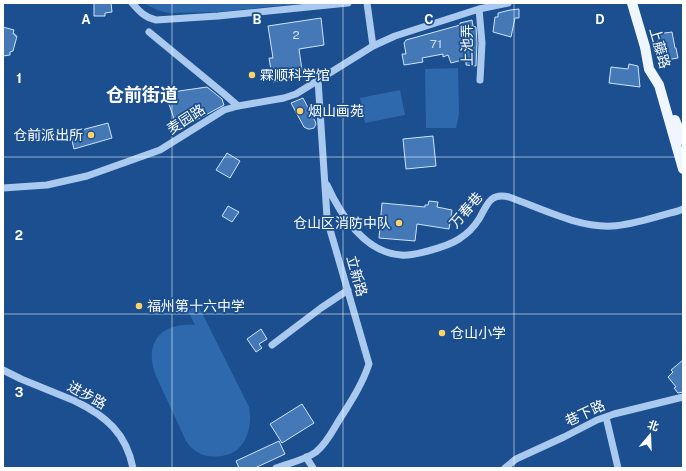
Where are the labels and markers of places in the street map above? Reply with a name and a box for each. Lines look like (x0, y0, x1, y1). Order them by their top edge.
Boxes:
place label: 霖顺科学馆 (260, 67, 330, 83)
marker: 霖顺科学馆 (247, 70, 257, 80)
place label: 烟山画苑 (308, 103, 364, 119)
marker: 烟山画苑 (295, 106, 305, 116)
place label: 仓前派出所 (13, 127, 83, 143)
marker: 仓前派出所 (86, 130, 96, 140)
place label: 仓山区消防中队 (293, 215, 391, 231)
marker: 仓山区消防中队 (394, 218, 404, 228)
place label: 福州第十六中学 (147, 298, 245, 314)
marker: 福州第十六中学 (134, 301, 144, 311)
place label: 仓山小学 (450, 325, 506, 341)
marker: 仓山小学 (437, 328, 447, 338)

